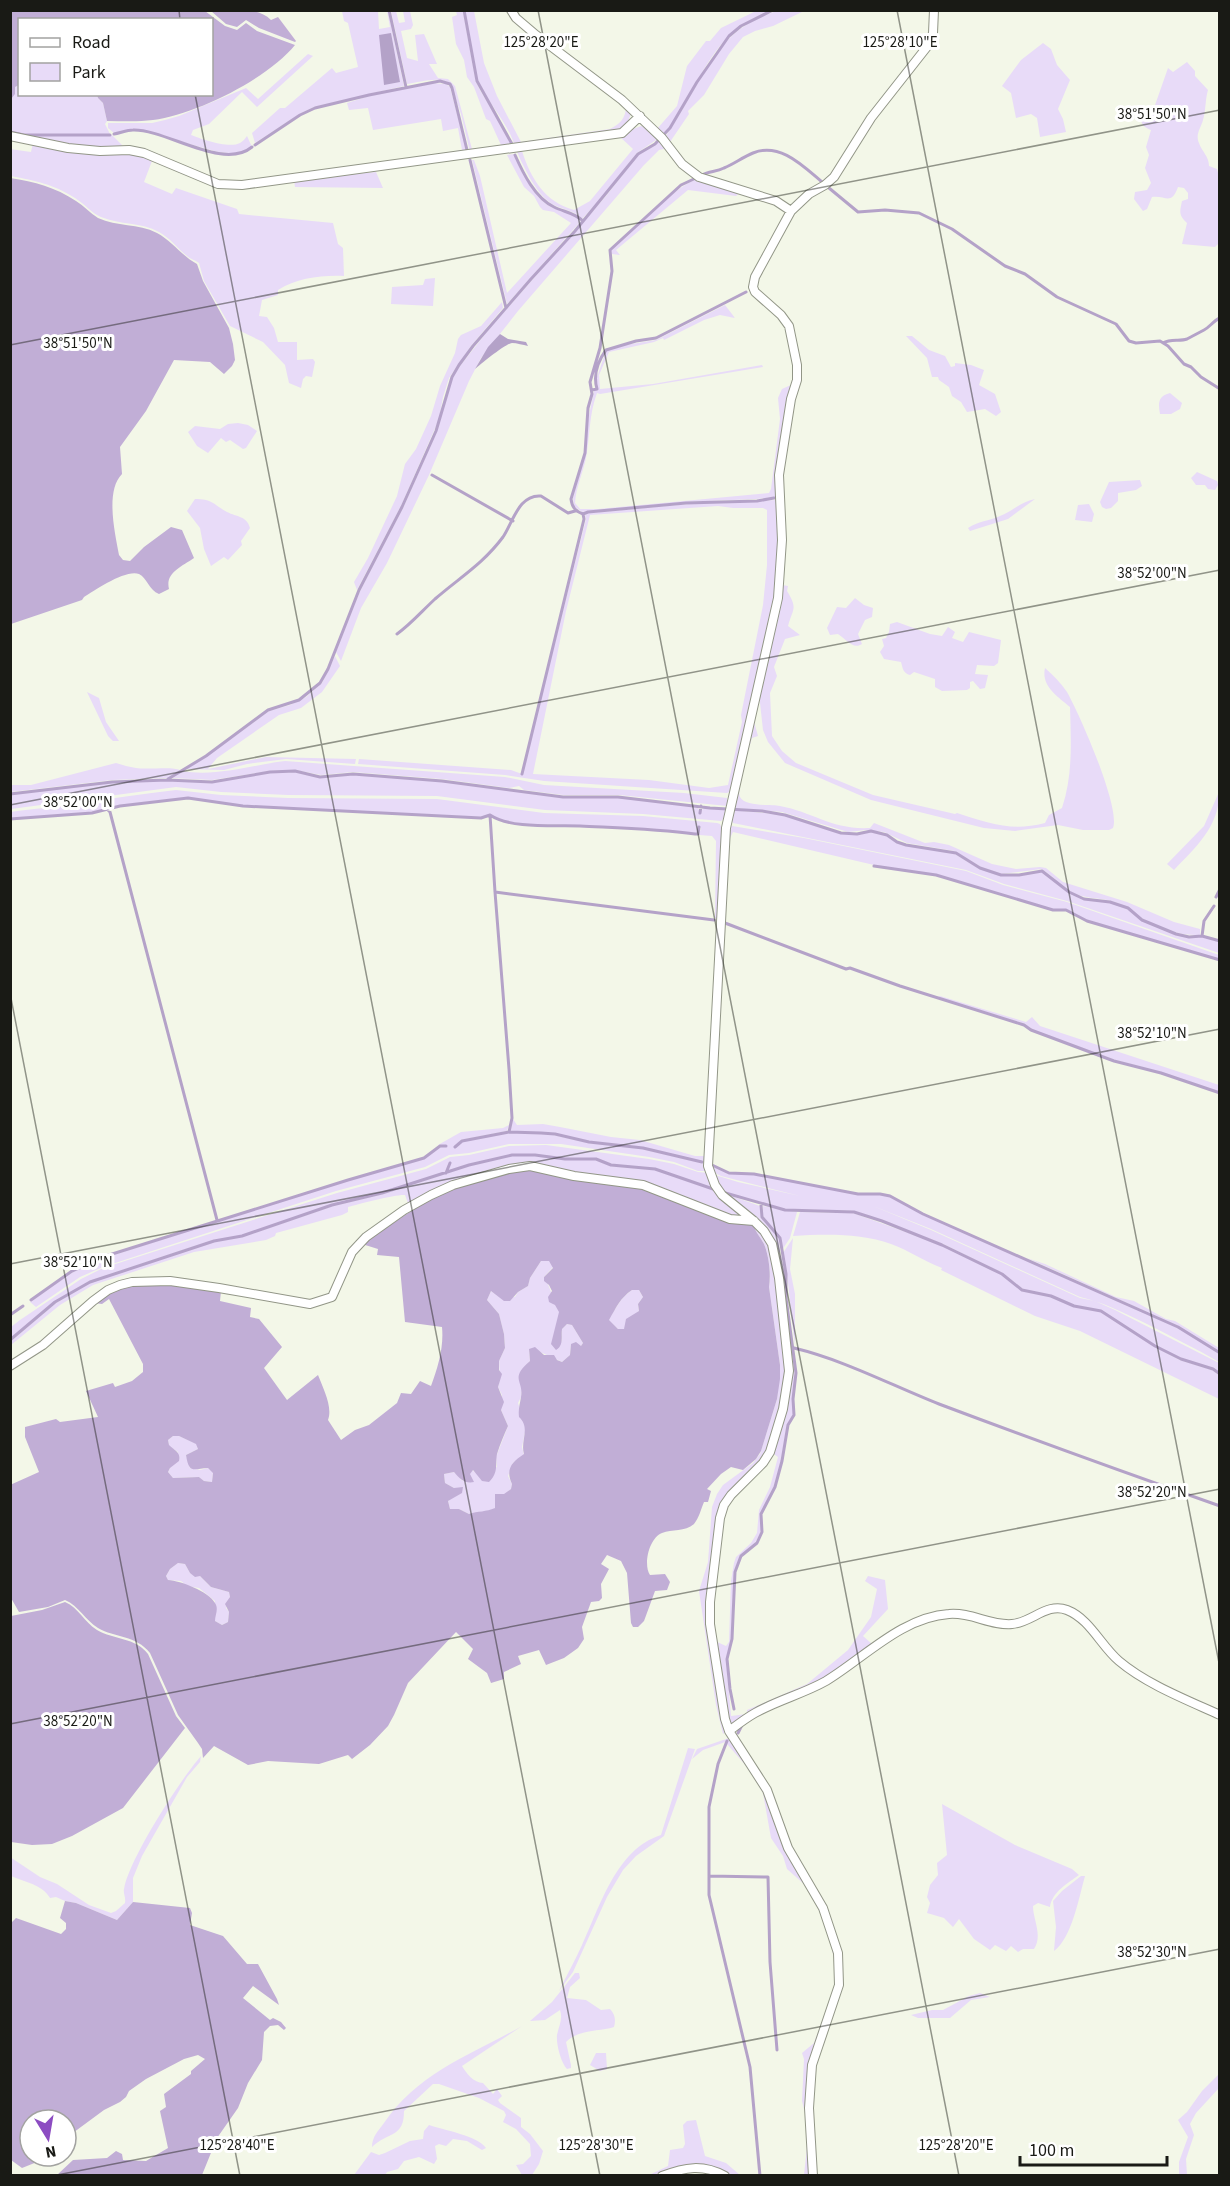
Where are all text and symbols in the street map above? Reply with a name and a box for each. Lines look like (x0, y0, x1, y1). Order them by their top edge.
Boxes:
legend (18, 18, 213, 96)
text: Road (72, 30, 111, 55)
text: 125°28'20"E (503, 32, 579, 53)
text: 125°28'10"E (862, 32, 938, 53)
text: Park (72, 60, 106, 85)
text: 38°51'50"N (1117, 104, 1187, 125)
text: 38°51'50"N (43, 333, 113, 354)
text: 38°52'00"N (1117, 563, 1187, 584)
text: 38°52'00"N (43, 792, 113, 813)
text: 38°52'10"N (1117, 1023, 1187, 1044)
text: 38°52'10"N (43, 1252, 113, 1273)
text: 38°52'20"N (1117, 1482, 1187, 1503)
text: 38°52'20"N (43, 1711, 113, 1732)
text: 38°52'30"N (1117, 1942, 1187, 1963)
north arrow (18, 2108, 78, 2168)
scale bar (1020, 2129, 1167, 2167)
text: 125°28'40"E (199, 2135, 275, 2156)
text: 125°28'30"E (558, 2135, 634, 2156)
text: 125°28'20"E (918, 2135, 994, 2156)
text: 100 m (1029, 2138, 1074, 2163)
text: N (43, 2140, 58, 2164)

